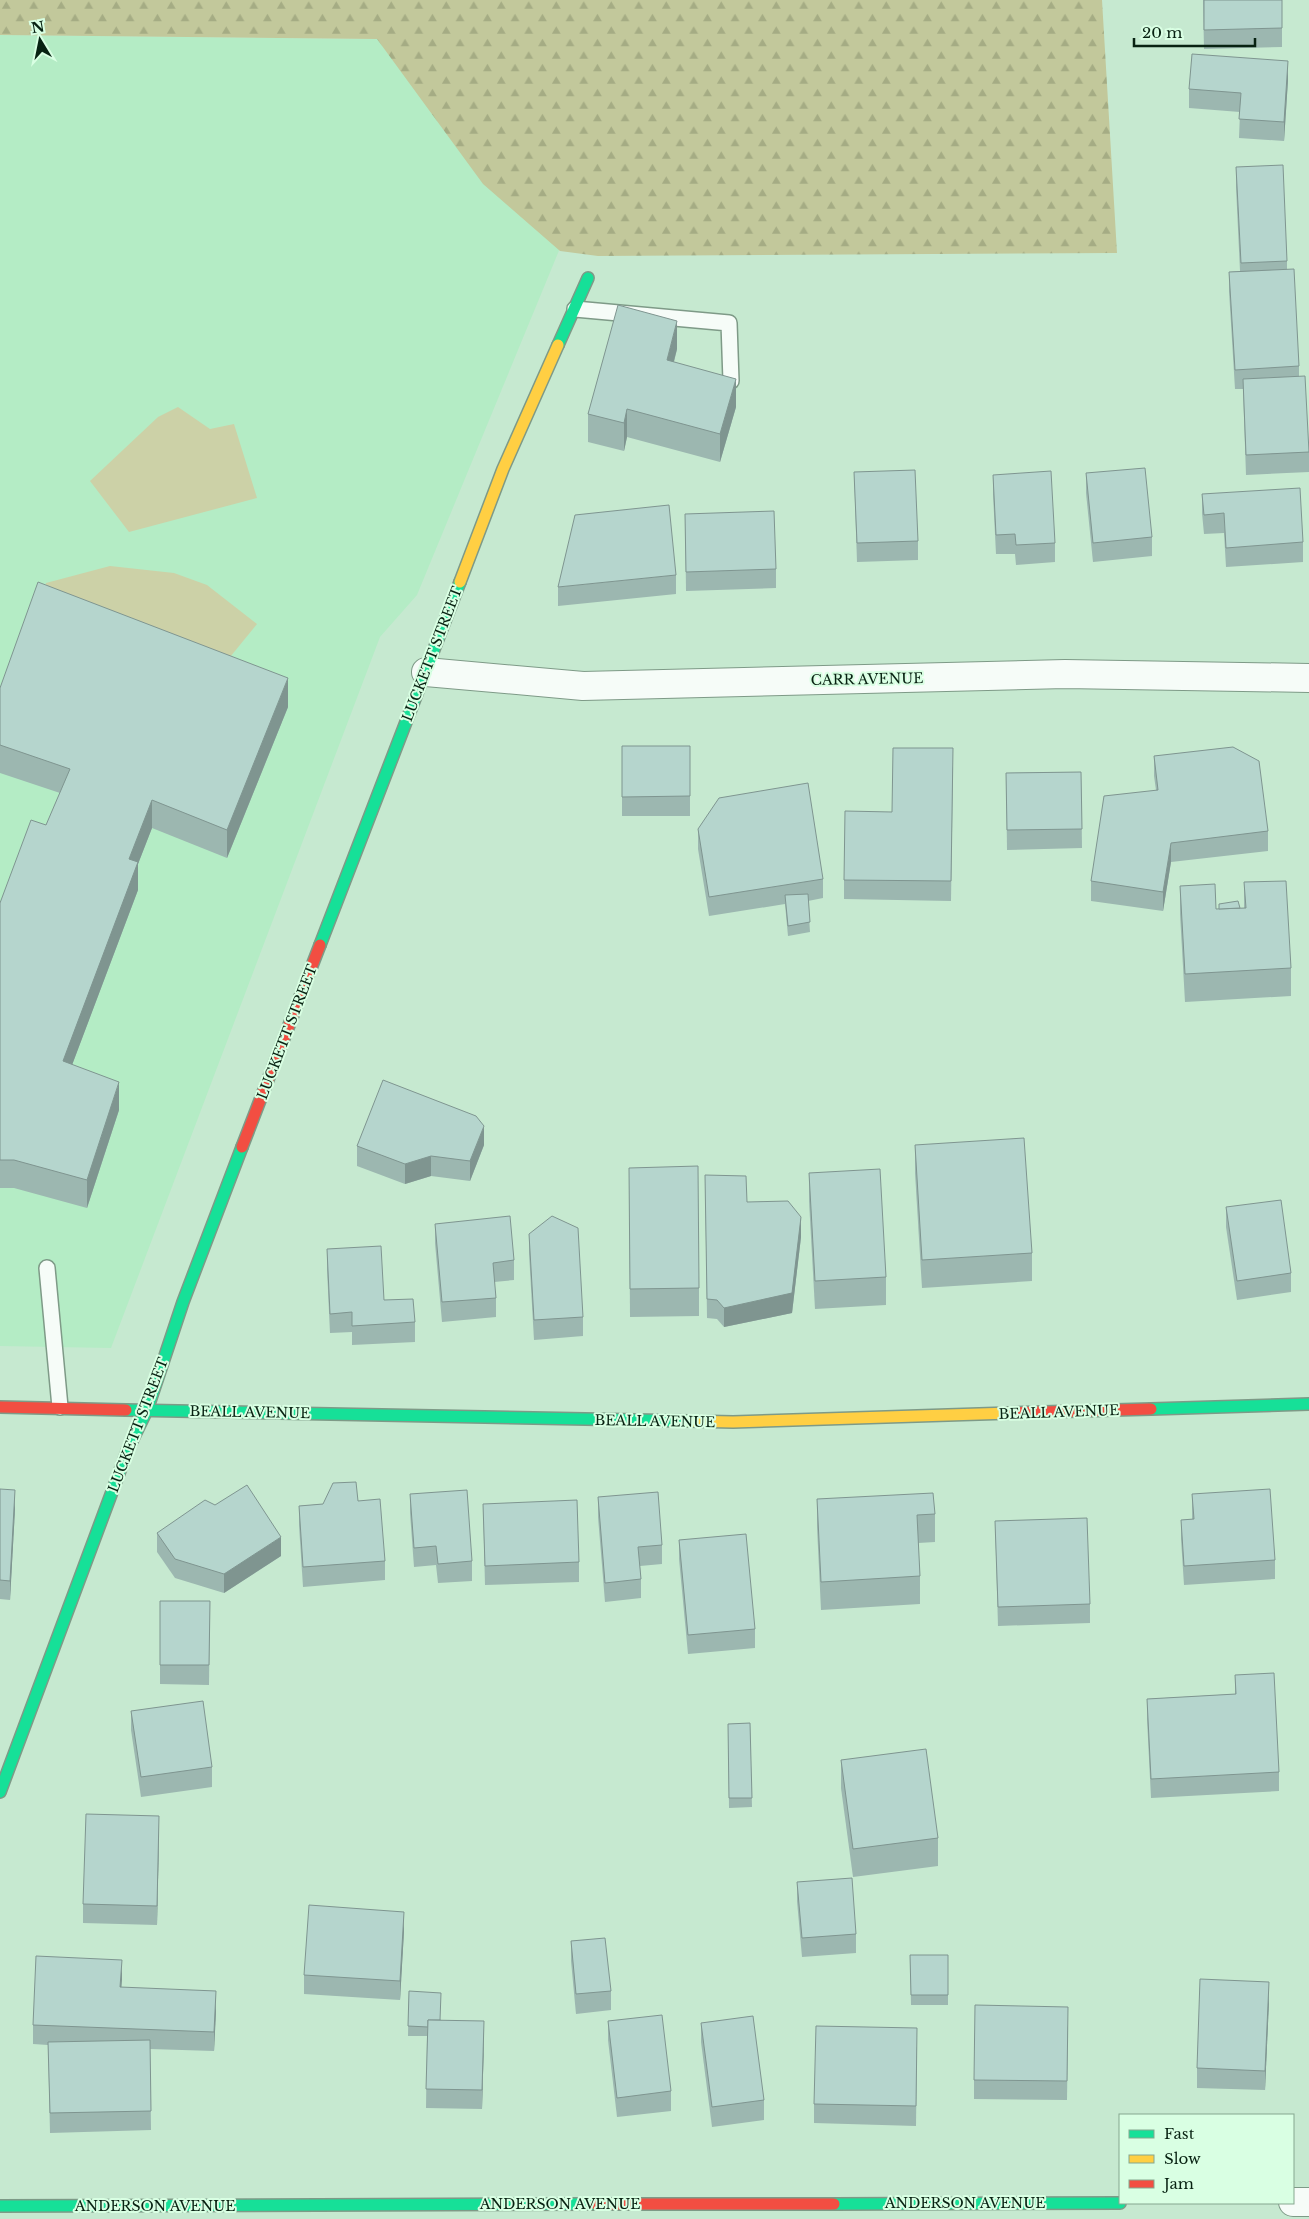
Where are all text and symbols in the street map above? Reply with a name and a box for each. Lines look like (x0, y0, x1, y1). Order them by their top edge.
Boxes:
north arrow (15, 15, 65, 65)
scale bar (1134, 15, 1255, 47)
text: N (30, 17, 46, 37)
text: 20 m (1142, 23, 1182, 42)
street label: LUCKETT STREET (398, 584, 466, 724)
street label: CARR AVENUE (810, 669, 924, 689)
street label: LUCKETT STREET (253, 962, 321, 1102)
street label: LUCKETT STREET (104, 1355, 172, 1495)
street label: BEALL AVENUE (998, 1401, 1120, 1423)
street label: BEALL AVENUE (189, 1402, 311, 1422)
street label: BEALL AVENUE (594, 1411, 716, 1431)
legend (1119, 2114, 1294, 2204)
text: Fast (1164, 2124, 1195, 2143)
text: Slow (1164, 2149, 1201, 2168)
text: Jam (1162, 2174, 1194, 2193)
street label: ANDERSON AVENUE (884, 2194, 1045, 2212)
street label: ANDERSON AVENUE (479, 2195, 640, 2213)
street label: ANDERSON AVENUE (74, 2197, 235, 2215)

